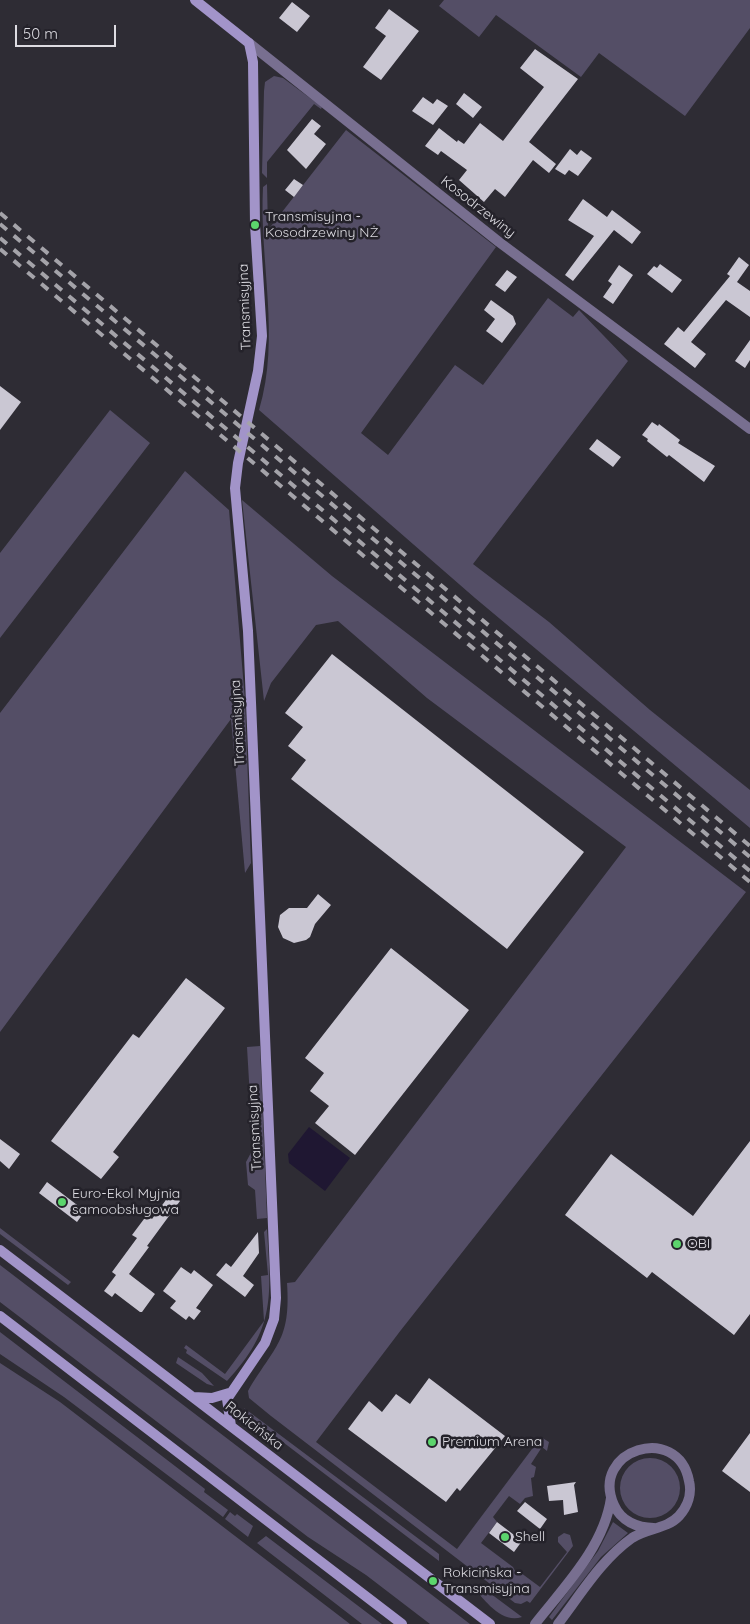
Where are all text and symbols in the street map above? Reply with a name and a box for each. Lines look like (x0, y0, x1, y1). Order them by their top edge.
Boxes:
scale bar (18, 15, 119, 47)
text: 50 m (23, 24, 58, 43)
street label: Kosodrzewiny (437, 173, 519, 241)
place label: Transmisyjna - Kosodrzewiny NŻ (265, 209, 379, 242)
marker: Transmisyjna - Kosodrzewiny NŻ (249, 219, 261, 231)
street label: Transmisyjna (235, 263, 255, 351)
street label: Transmisyjna (227, 679, 249, 767)
street label: Transmisyjna (244, 1084, 266, 1172)
place label: Euro-Ekol Myjnia samoobsługowa (72, 1186, 180, 1218)
marker: Euro-Ekol Myjnia samoobsługowa (56, 1196, 68, 1208)
place label: OBI (687, 1236, 710, 1252)
marker: OBI (671, 1238, 683, 1250)
street label: Rokicińska (222, 1398, 286, 1454)
place label: Premium Arena (442, 1434, 542, 1450)
marker: Premium Arena (426, 1436, 438, 1448)
place label: Shell (515, 1529, 545, 1545)
marker: Shell (499, 1531, 511, 1543)
place label: Rokicińska - Transmisyjna (443, 1565, 530, 1598)
marker: Rokicińska - Transmisyjna (427, 1575, 439, 1587)

